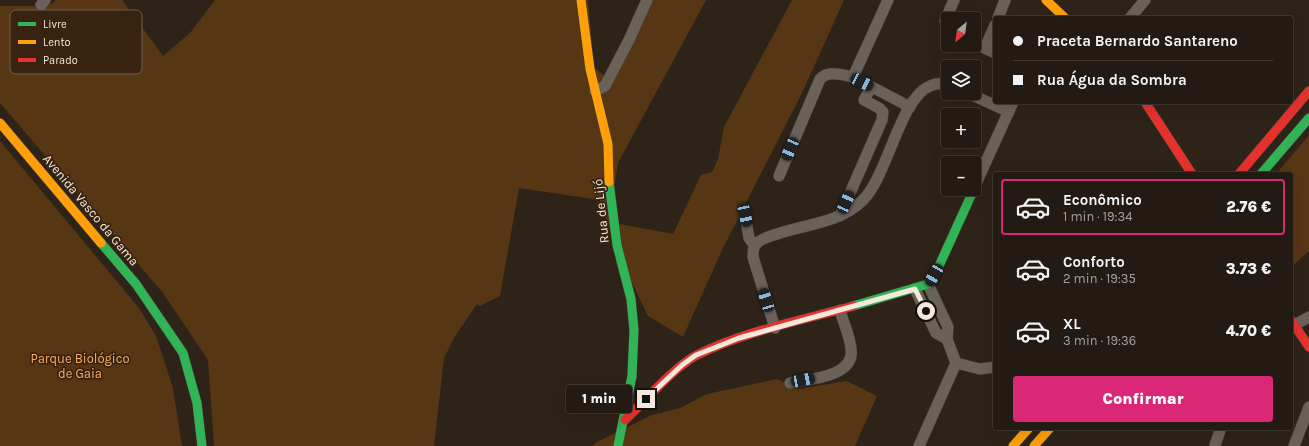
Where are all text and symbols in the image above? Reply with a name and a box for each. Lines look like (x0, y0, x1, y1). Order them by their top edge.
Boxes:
legend (10, 10, 142, 74)
north arrow (941, 12, 981, 52)
map controls (941, 12, 981, 196)
text: Livre (43, 18, 67, 31)
text: Praceta Bernardo Santareno (1037, 32, 1238, 50)
text: Lento (43, 36, 71, 49)
text: Parado (43, 54, 78, 67)
button: layers (941, 60, 981, 100)
car (849, 71, 875, 93)
text: Rua Água da Sombra (1037, 71, 1187, 89)
button: + (941, 108, 981, 148)
car (780, 136, 800, 162)
street label: Avenida Vasco da Gama (40, 151, 142, 269)
button: − (941, 156, 981, 196)
street label: Rua de Lijó (590, 178, 612, 244)
car (836, 189, 856, 215)
icon: car (1015, 189, 1051, 225)
text: Econômico (1063, 191, 1142, 209)
text: 2.76 € (1226, 198, 1271, 216)
car (737, 202, 753, 228)
text: 1 min · 19:34 (1063, 209, 1133, 224)
icon: car (1015, 251, 1051, 287)
text: Conforto (1063, 253, 1125, 271)
text: 3.73 € (1226, 260, 1271, 278)
car (923, 262, 945, 288)
text: 2 min · 19:35 (1063, 271, 1136, 286)
car (757, 287, 775, 313)
route start (917, 302, 935, 320)
icon: car (1015, 313, 1051, 349)
text: XL (1063, 315, 1081, 333)
text: 4.70 € (1226, 322, 1271, 340)
text: 3 min · 19:36 (1063, 333, 1136, 348)
park label: Parque Biológico de Gaia (30, 351, 130, 381)
car (790, 372, 816, 388)
button: Confirmar (1013, 376, 1273, 422)
callout: 1 min (566, 385, 632, 413)
route end (637, 390, 655, 408)
text: 1 min (582, 391, 616, 406)

